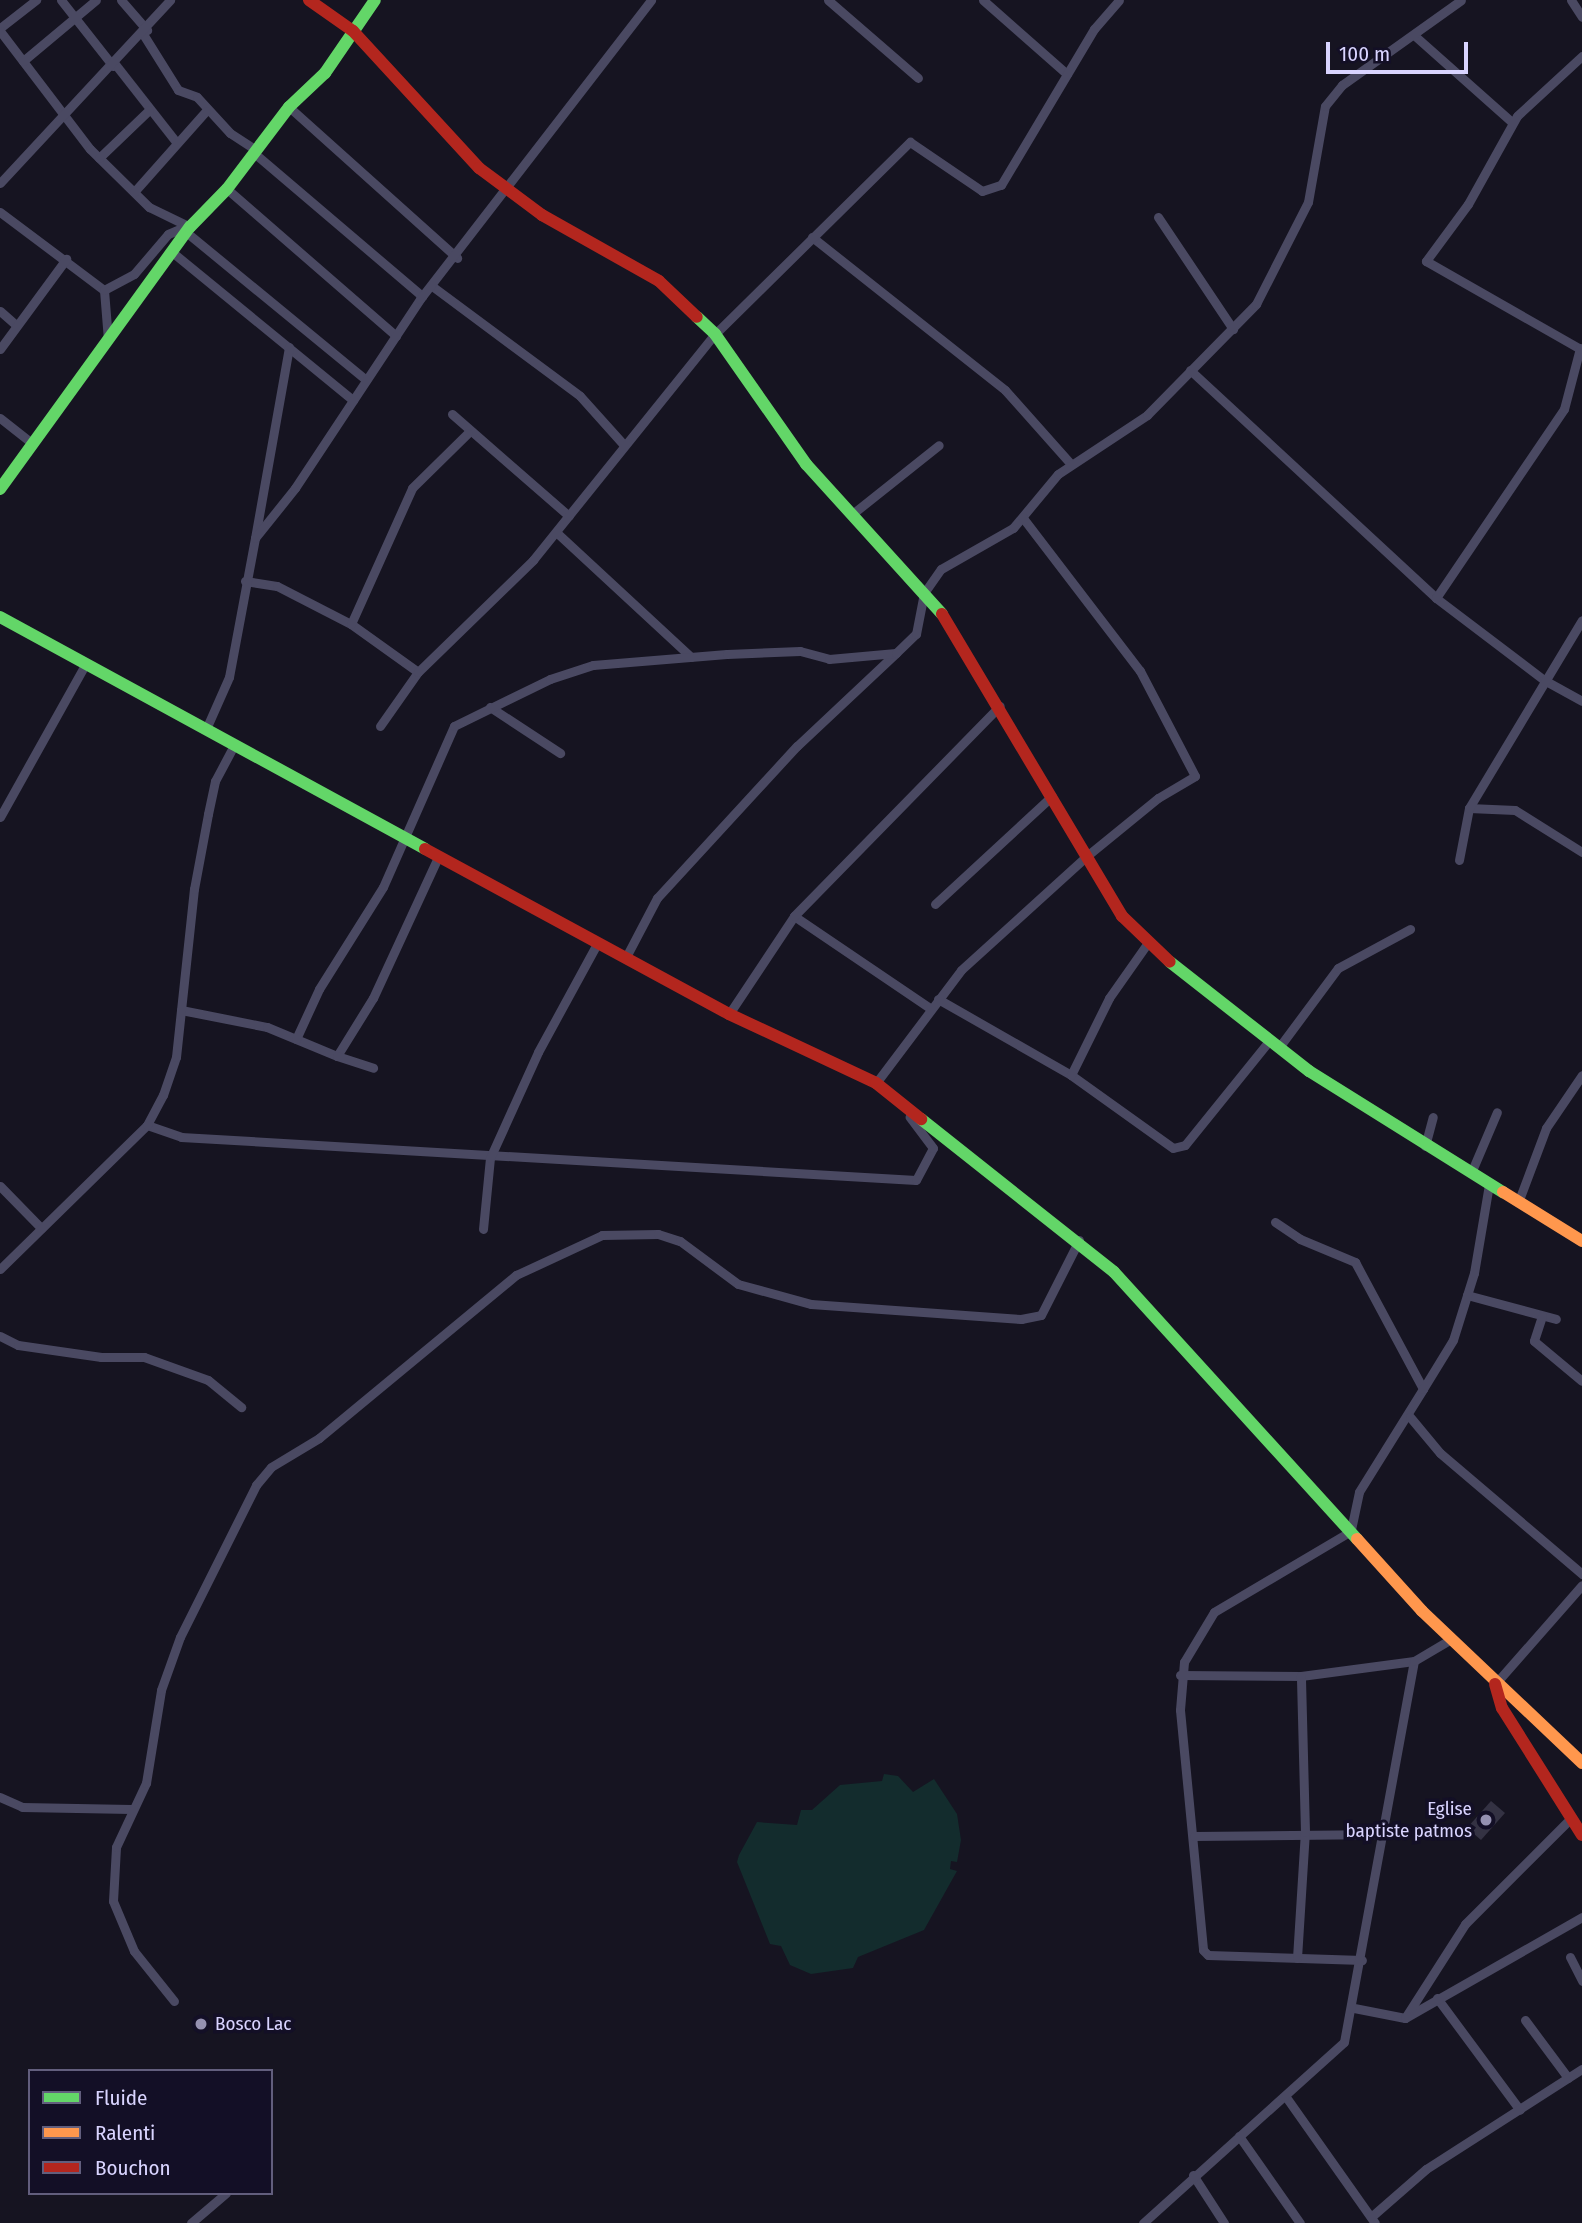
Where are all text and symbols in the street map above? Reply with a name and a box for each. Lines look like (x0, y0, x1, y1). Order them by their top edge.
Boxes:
scale bar (1330, 28, 1472, 72)
text: 100 m (1339, 41, 1390, 67)
place label: Eglise baptiste patmos (1346, 1798, 1472, 1842)
marker: Eglise baptiste patmos (1478, 1812, 1494, 1828)
place label: Bosco Lac (215, 2013, 291, 2035)
marker: Bosco Lac (193, 2016, 209, 2032)
legend (28, 2069, 273, 2195)
text: Fluide (95, 2085, 147, 2111)
text: Ralenti (95, 2120, 155, 2146)
text: Bouchon (95, 2155, 171, 2181)

